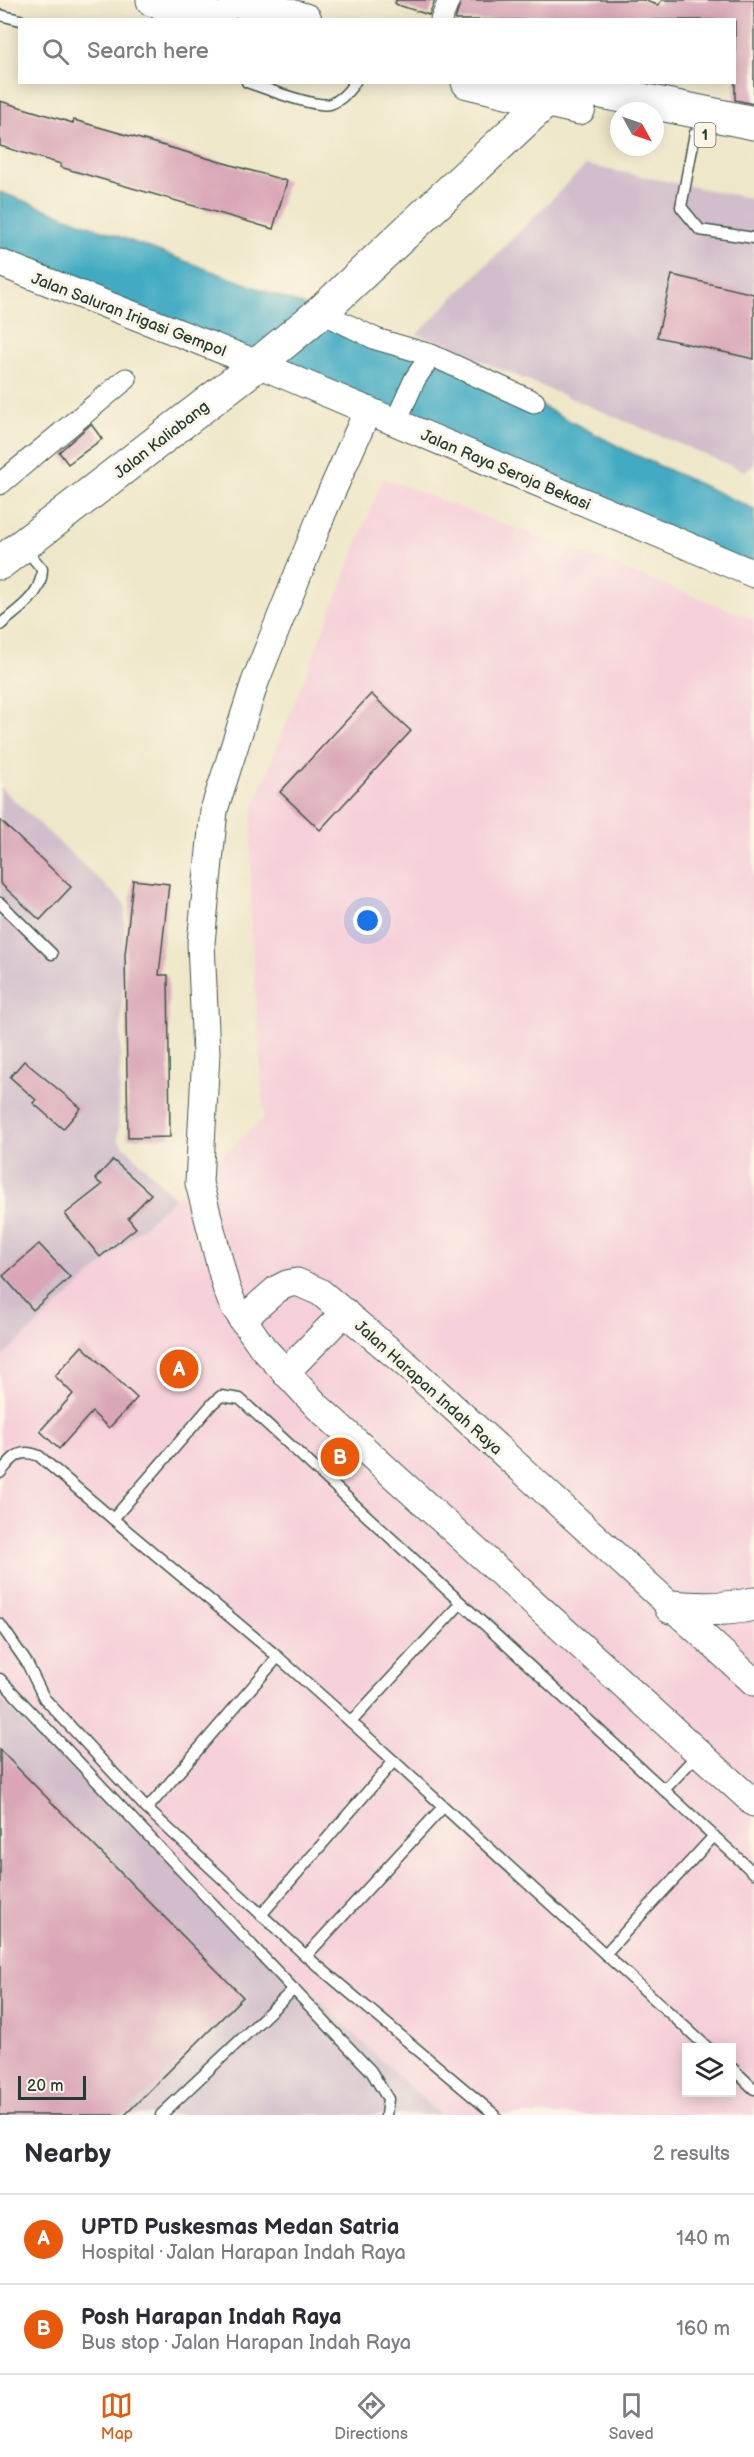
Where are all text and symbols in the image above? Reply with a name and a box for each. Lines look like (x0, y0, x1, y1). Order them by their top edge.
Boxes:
search box (18, 18, 736, 84)
icon: search (39, 35, 72, 68)
text: Search here (87, 38, 209, 65)
north arrow (610, 102, 664, 156)
road number: 1 (694, 123, 716, 147)
street label: Jalan Saluran Irigasi Gempol (28, 269, 229, 361)
street label: Jalan Kaliabang (111, 397, 213, 483)
street label: Jalan Raya Seroja Bekasi (418, 426, 593, 515)
your location (353, 906, 382, 935)
street label: Jalan Harapan Indah Raya (350, 1317, 506, 1459)
pin: A (160, 1346, 198, 1392)
pin: B (320, 1434, 360, 1480)
map controls (682, 2043, 736, 2097)
button: layers (682, 2043, 736, 2097)
scale bar (18, 2073, 86, 2100)
text: 20 m (27, 2077, 63, 2096)
text: Nearby (24, 2139, 111, 2170)
text: 2 results (653, 2142, 730, 2166)
text: UPTD Puskesmas Medan Satria (81, 2214, 399, 2241)
text: A (37, 2227, 50, 2251)
text: 140 m (676, 2227, 730, 2251)
text: Hospital · Jalan Harapan Indah Raya (81, 2241, 406, 2265)
text: Posh Harapan Indah Raya (81, 2304, 342, 2331)
text: B (36, 2317, 51, 2341)
text: 160 m (676, 2317, 730, 2341)
text: Bus stop · Jalan Harapan Indah Raya (81, 2331, 411, 2355)
tab: Map (100, 2389, 133, 2444)
tab: Directions (334, 2389, 408, 2444)
tab: Saved (609, 2389, 654, 2444)

